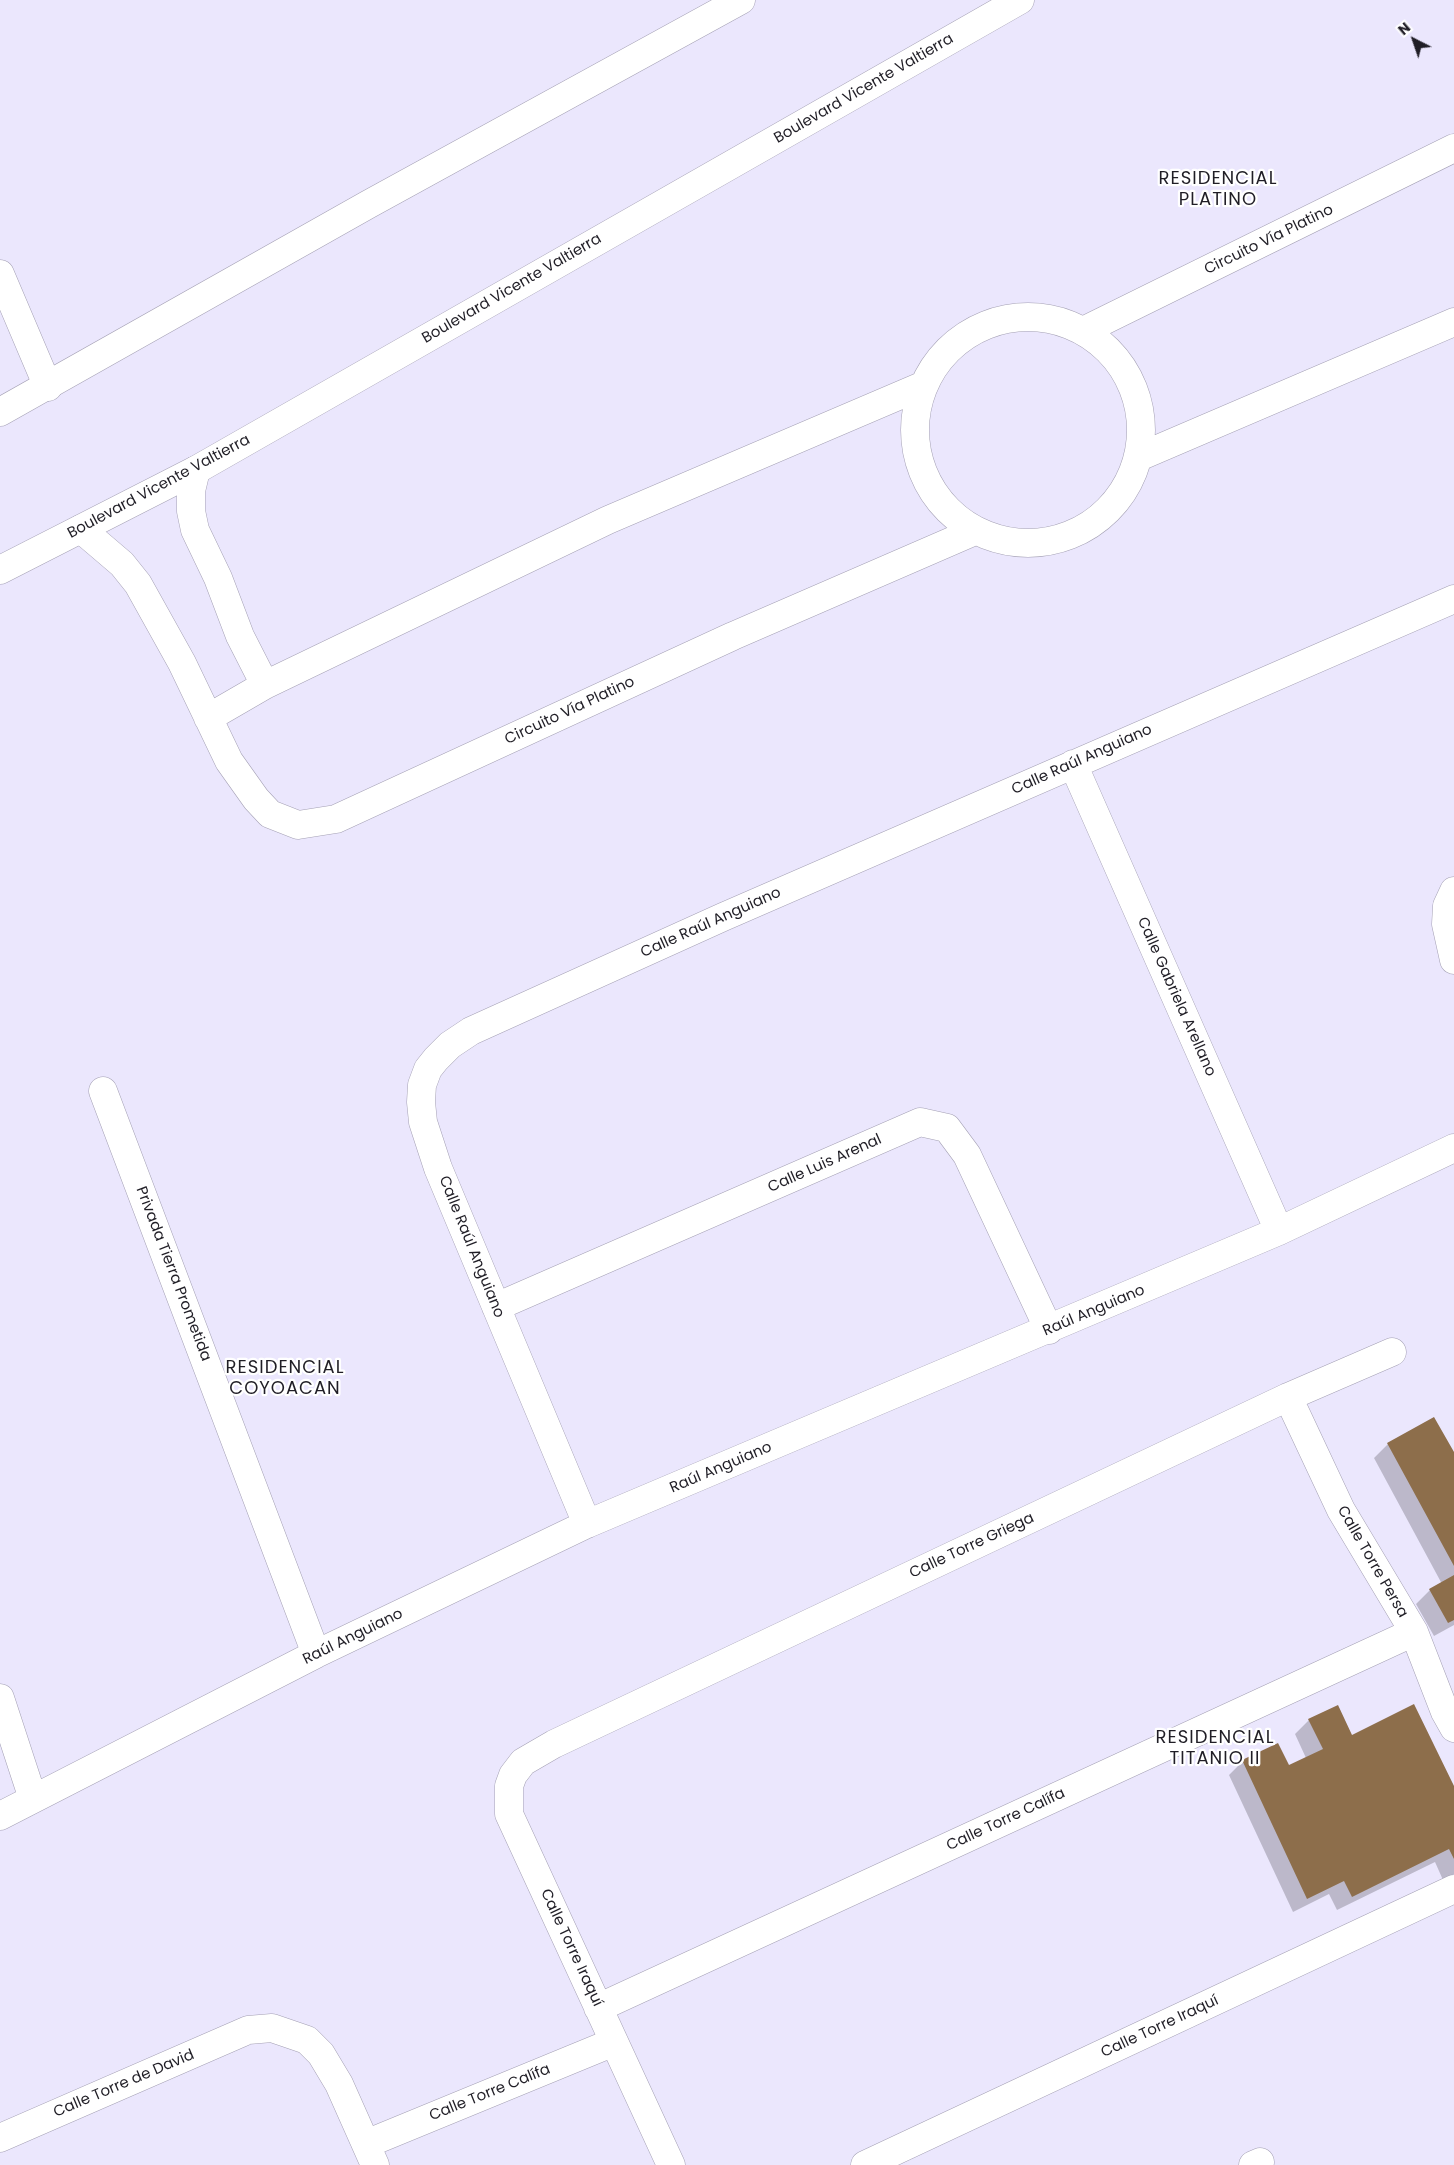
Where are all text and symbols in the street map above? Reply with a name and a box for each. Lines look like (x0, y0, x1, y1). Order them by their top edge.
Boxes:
north arrow (1389, 15, 1439, 65)
text: N (1394, 18, 1415, 40)
street label: Boulevard Vicente Valtierra (771, 30, 957, 148)
district label: RESIDENCIAL PLATINO (1157, 168, 1279, 210)
street label: Circuito Vía Platino (1202, 201, 1336, 279)
street label: Boulevard Vicente Valtierra (419, 230, 605, 348)
street label: Boulevard Vicente Valtierra (65, 431, 253, 543)
street label: Circuito Vía Platino (502, 673, 638, 749)
street label: Calle Raúl Anguiano (1009, 721, 1155, 799)
street label: Calle Raúl Anguiano (638, 884, 784, 962)
street label: Calle Gabriela Arellano (1133, 915, 1219, 1079)
street label: Calle Luis Arenal (765, 1131, 885, 1197)
street label: Calle Raúl Anguiano (434, 1173, 508, 1321)
street label: Privada Tierra Prometida (131, 1184, 215, 1364)
street label: Raúl Anguiano (1040, 1281, 1148, 1341)
district label: RESIDENCIAL COYOACAN (224, 1357, 346, 1400)
street label: Raúl Anguiano (667, 1438, 775, 1498)
street label: Calle Torre Persa (1333, 1503, 1411, 1621)
street label: Calle Torre Griega (907, 1509, 1037, 1583)
street label: Raúl Anguiano (300, 1605, 406, 1669)
district label: RESIDENCIAL TITANIO II (1154, 1727, 1276, 1770)
street label: Calle Torre Calífa (944, 1785, 1068, 1855)
street label: Calle Torre Iraquí (536, 1886, 606, 2010)
street label: Calle Torre Iraquí (1098, 1992, 1222, 2062)
street label: Calle Torre de David (51, 2046, 197, 2122)
street label: Calle Torre Calífa (427, 2061, 553, 2125)

